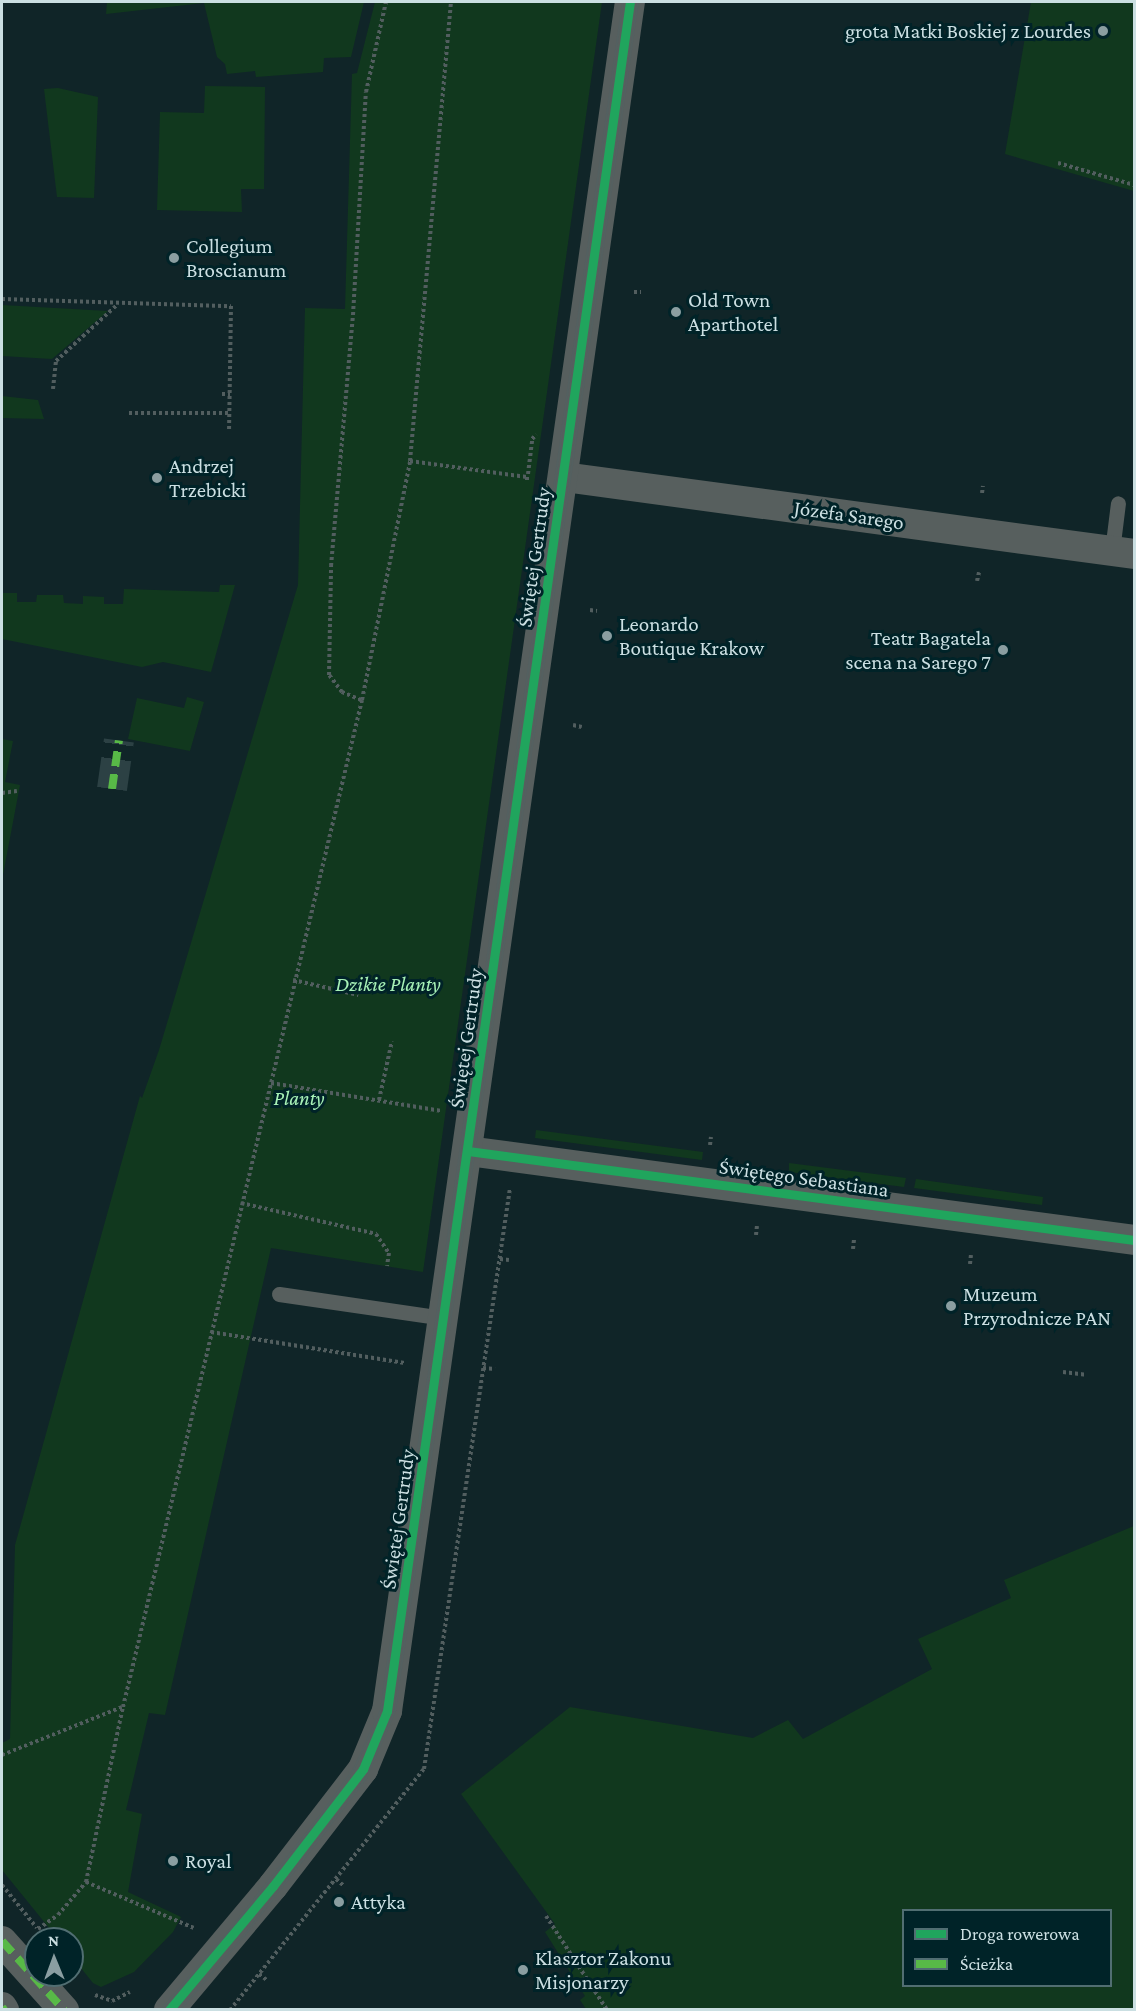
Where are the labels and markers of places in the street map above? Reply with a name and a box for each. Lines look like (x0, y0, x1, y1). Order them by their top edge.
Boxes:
place label: grota Matki Boskiej z Lourdes (845, 18, 1091, 44)
marker: grota Matki Boskiej z Lourdes (1096, 24, 1110, 38)
place label: Collegium Broscianum (186, 233, 286, 283)
marker: Collegium Broscianum (167, 251, 181, 265)
place label: Old Town Aparthotel (688, 287, 778, 337)
marker: Old Town Aparthotel (669, 305, 683, 319)
place label: Andrzej Trzebicki (169, 453, 246, 503)
marker: Andrzej Trzebicki (150, 471, 164, 485)
place label: Leonardo Boutique Krakow (619, 611, 764, 661)
place label: Teatr Bagatela scena na Sarego 7 (845, 625, 991, 675)
marker: Leonardo Boutique Krakow (600, 629, 614, 643)
marker: Teatr Bagatela scena na Sarego 7 (996, 643, 1010, 657)
place label: Muzeum Przyrodnicze PAN (963, 1281, 1111, 1331)
marker: Muzeum Przyrodnicze PAN (944, 1299, 958, 1313)
place label: Royal (185, 1848, 232, 1874)
marker: Royal (166, 1854, 180, 1868)
place label: Attyka (351, 1889, 406, 1915)
marker: Attyka (332, 1895, 346, 1909)
place label: Klasztor Zakonu Misjonarzy (535, 1945, 671, 1995)
marker: Klasztor Zakonu Misjonarzy (516, 1963, 530, 1977)

